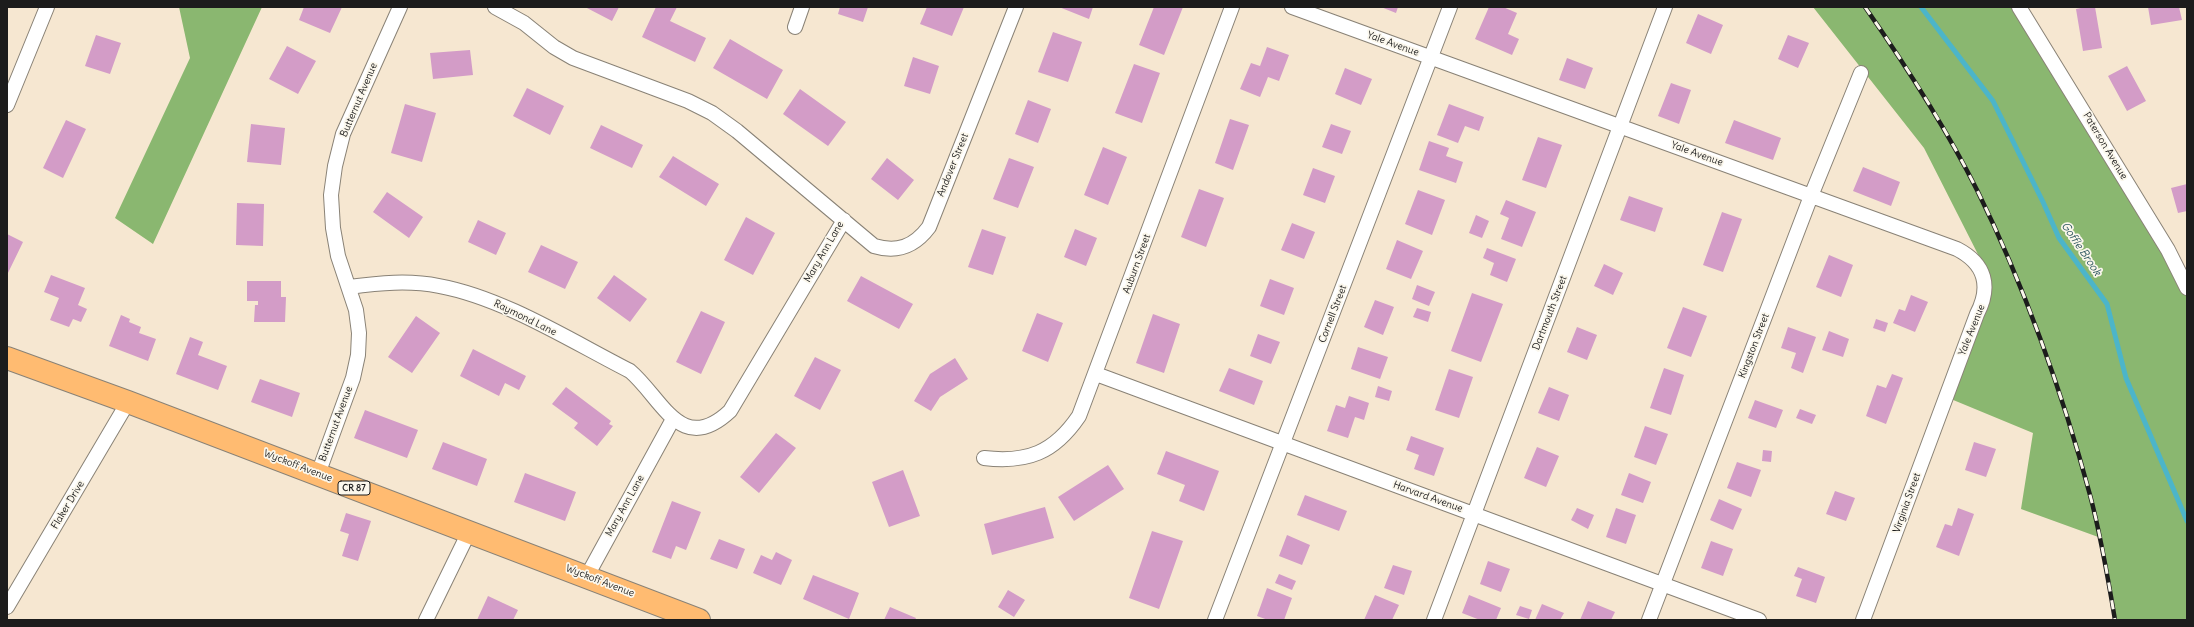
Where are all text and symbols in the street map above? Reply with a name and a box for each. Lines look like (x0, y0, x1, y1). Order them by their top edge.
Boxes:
street label: Yale Avenue (1366, 29, 1420, 59)
street label: Butternut Avenue (338, 61, 380, 139)
street label: Paterson Avenue (2080, 110, 2130, 182)
street label: Andover Street (935, 132, 971, 198)
street label: Yale Avenue (1670, 139, 1724, 169)
street label: Mary Ann Lane (802, 219, 846, 285)
water label: Goffle Brook (2058, 220, 2104, 278)
street label: Auburn Street (1121, 233, 1153, 295)
street label: Dartmouth Street (1530, 274, 1570, 352)
street label: Cornell Street (1316, 283, 1350, 345)
street label: Raymond Lane (492, 298, 558, 338)
street label: Yale Avenue (1956, 303, 1988, 357)
street label: Kingston Street (1736, 312, 1772, 380)
street label: Butternut Avenue (317, 385, 355, 463)
street label: Wyckoff Avenue (262, 447, 334, 485)
street label: Virginia Street (1891, 471, 1923, 535)
street label: Mary Ann Lane (603, 473, 647, 539)
street label: Flaker Drive (49, 479, 87, 531)
street label: Harvard Avenue (1392, 479, 1464, 515)
road number: CR 87 (338, 481, 370, 495)
street label: Wyckoff Avenue (564, 562, 636, 600)

